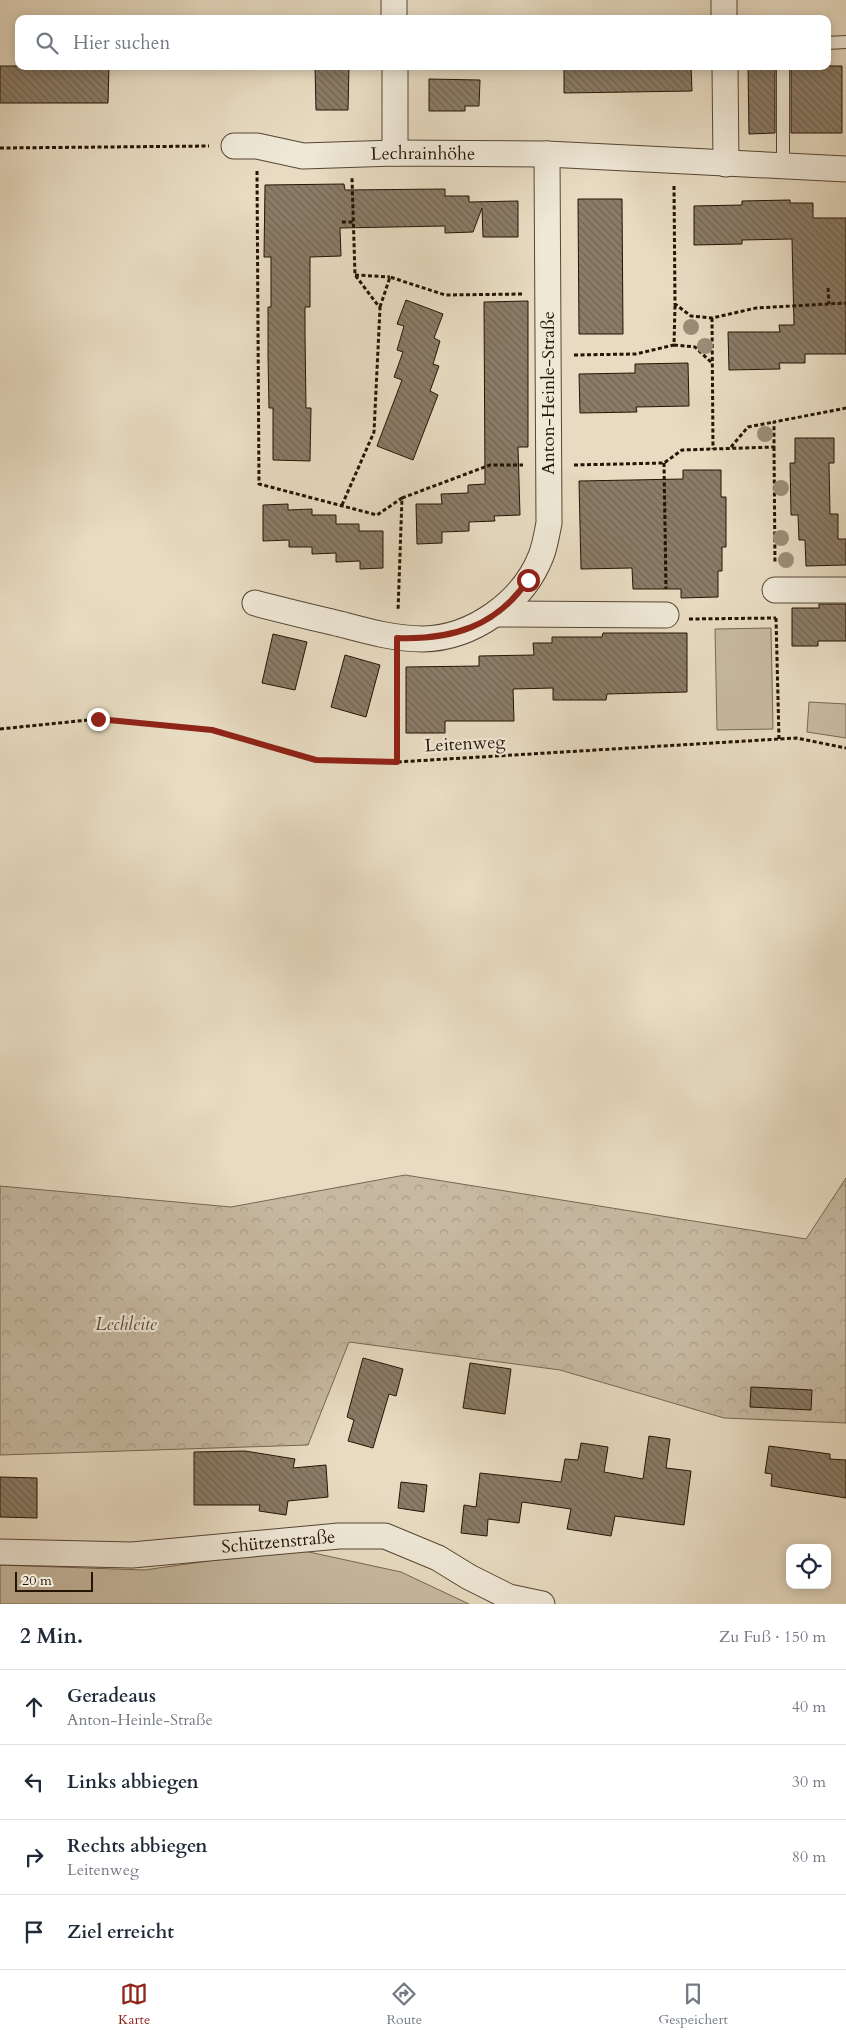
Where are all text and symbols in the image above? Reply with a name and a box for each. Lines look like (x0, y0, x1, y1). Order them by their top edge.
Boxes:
search box (15, 15, 831, 70)
icon: search (33, 29, 61, 57)
text: Hier suchen (73, 30, 170, 56)
street label: Lechrainhöhe (370, 140, 475, 166)
street label: Anton-Heinle-Straße (536, 311, 561, 475)
route start (517, 569, 540, 592)
route end (87, 708, 110, 731)
street label: Leitenweg (424, 729, 507, 759)
park label: Lechleite (95, 1312, 158, 1337)
street label: Schützenstraße (220, 1524, 336, 1559)
map controls (786, 1544, 831, 1589)
button: locate (786, 1544, 831, 1589)
scale bar (15, 1569, 92, 1592)
text: 20 m (22, 1571, 52, 1590)
text: 2 Min. (20, 1622, 83, 1651)
text: Zu Fuß · 150 m (719, 1626, 826, 1648)
text: Geradeaus (67, 1683, 156, 1709)
icon: ahead (20, 1693, 48, 1721)
text: 40 m (792, 1696, 826, 1718)
text: Anton-Heinle-Straße (67, 1709, 213, 1731)
icon: left (20, 1768, 48, 1796)
text: Links abbiegen (67, 1769, 199, 1795)
text: 30 m (792, 1771, 826, 1793)
text: Rechts abbiegen (67, 1833, 208, 1859)
icon: right (20, 1843, 48, 1871)
text: 80 m (792, 1846, 826, 1868)
text: Leitenweg (67, 1859, 139, 1881)
icon: arrive (20, 1918, 48, 1946)
text: Ziel erreicht (67, 1919, 174, 1945)
tab: Karte (118, 1980, 150, 2029)
tab: Route (386, 1980, 422, 2029)
tab: Gespeichert (658, 1980, 728, 2029)

